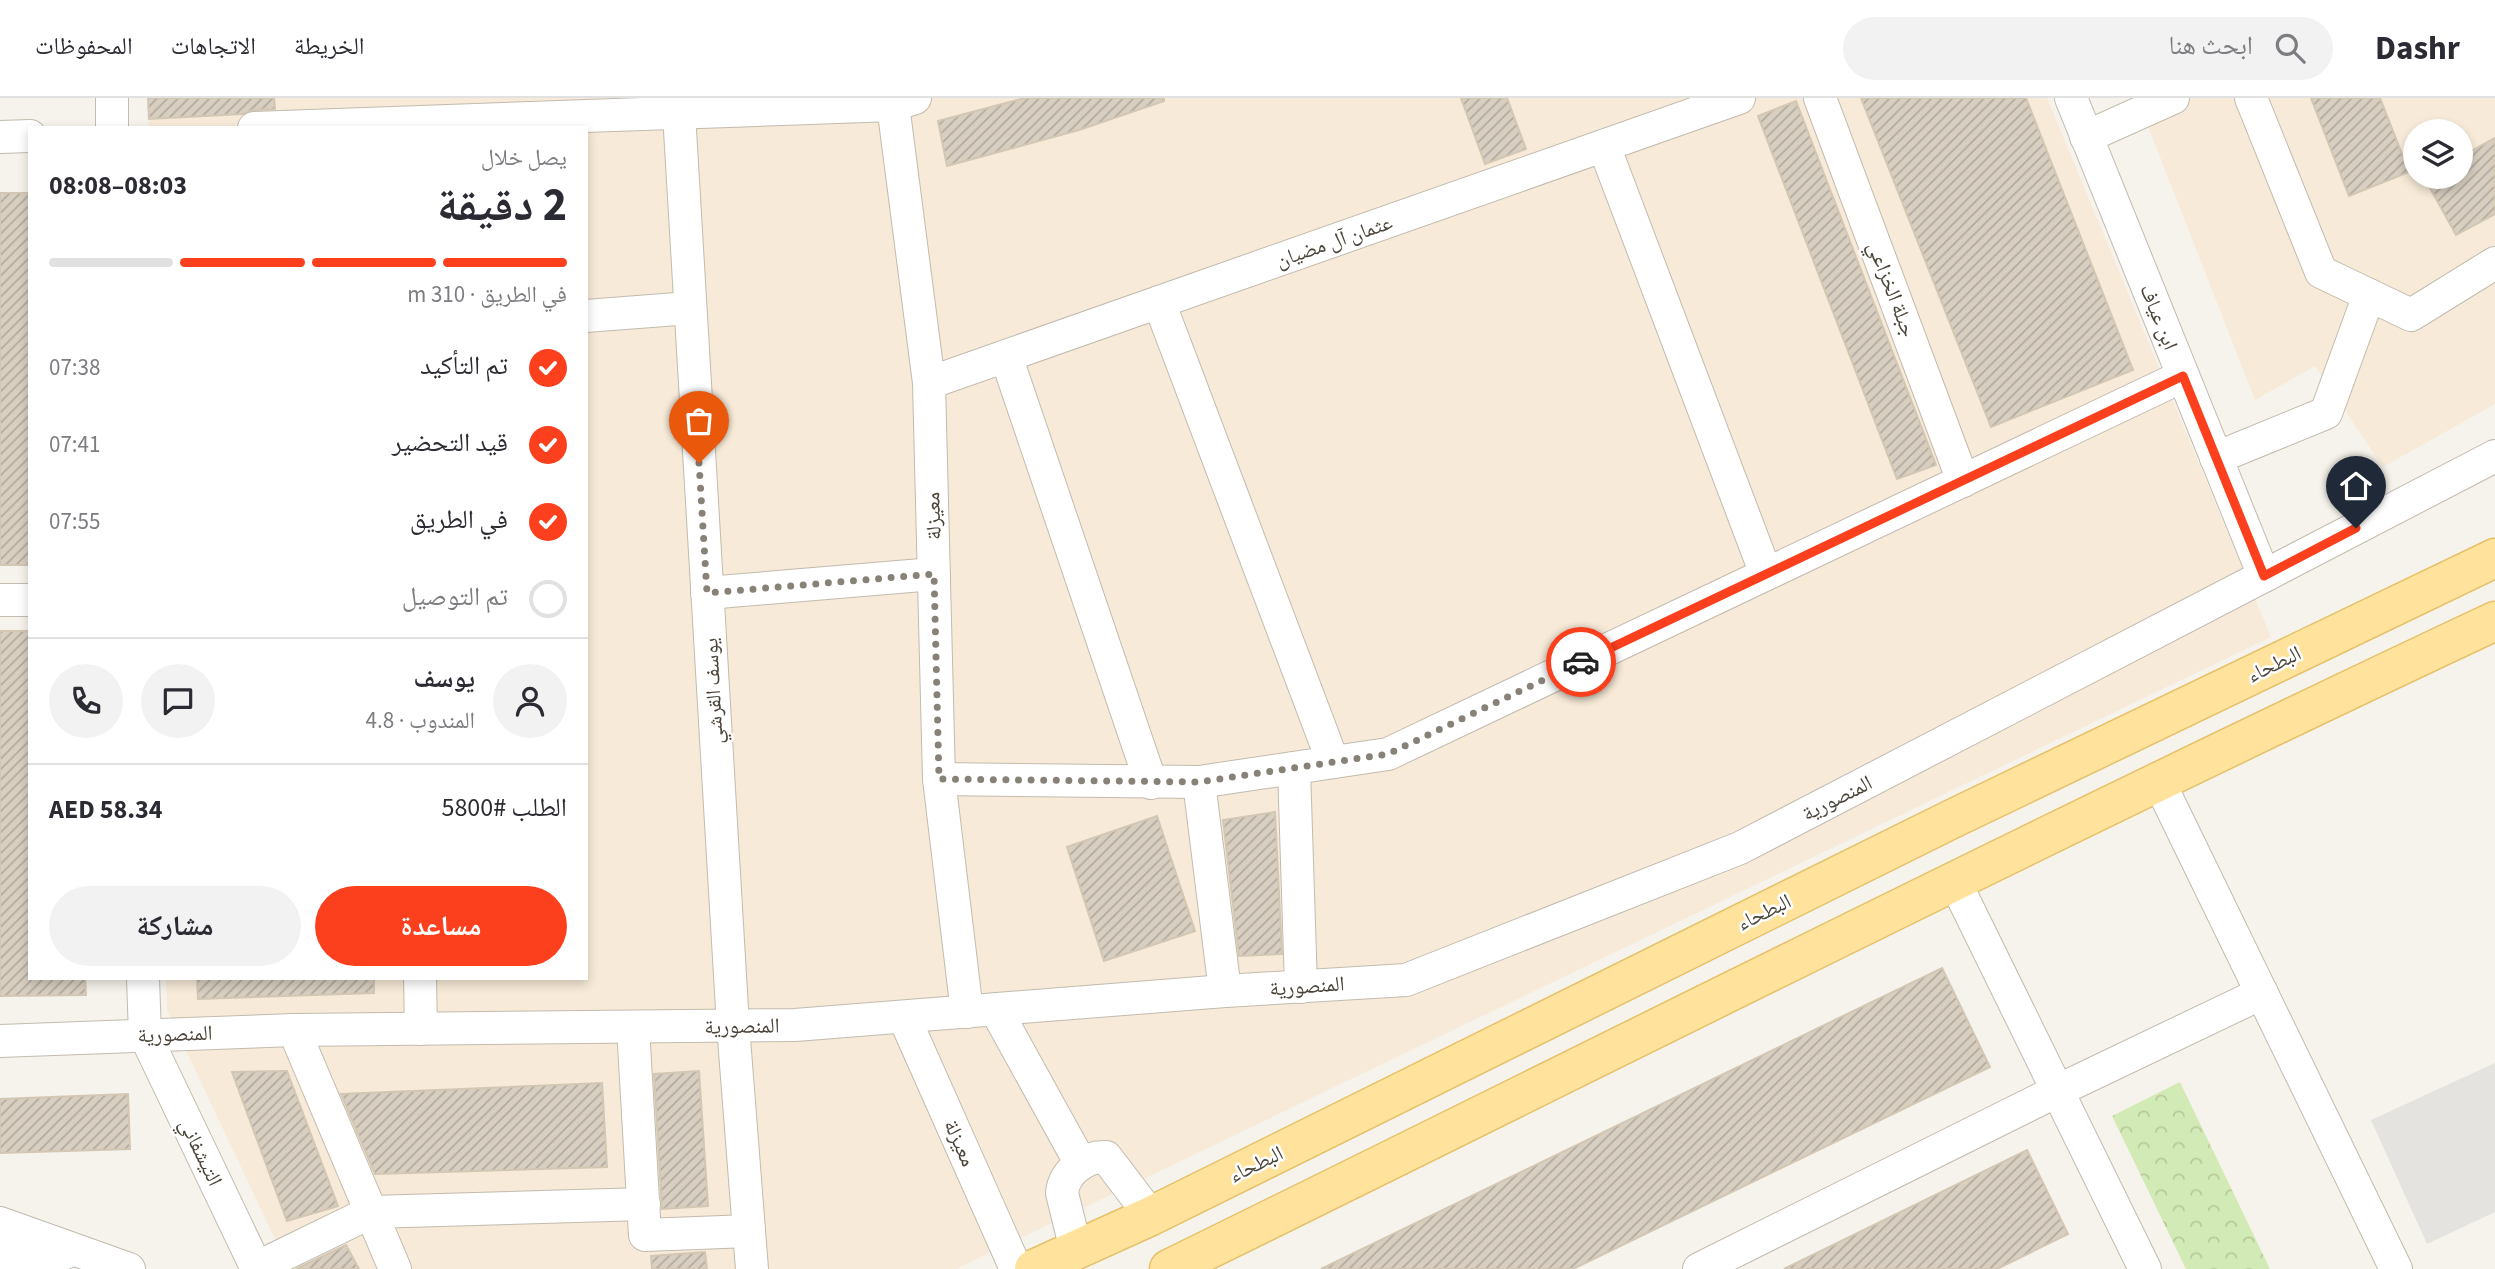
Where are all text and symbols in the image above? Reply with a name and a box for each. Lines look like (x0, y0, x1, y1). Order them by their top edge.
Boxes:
search box (1843, 17, 2333, 80)
text: Dashr (2375, 25, 2460, 72)
text: ابحث هنا (2169, 27, 2253, 64)
text: المحفوظات (35, 29, 133, 64)
text: الاتجاهات (171, 29, 256, 64)
text: الخريطة (294, 29, 365, 64)
icon: search (2271, 29, 2309, 67)
map controls (2403, 119, 2473, 189)
button: layers (2403, 119, 2473, 189)
text: يصل خلال (481, 141, 567, 174)
text: 08:03–08:08 (49, 167, 187, 204)
text: 2 دقيقة (437, 173, 567, 238)
street label: عثمان آل مضيان (1272, 207, 1397, 275)
street label: جبلة الخزاعي (1859, 237, 1924, 342)
text: في الطريق · 310 m (407, 278, 567, 311)
street label: ابن عياف (2132, 280, 2186, 354)
text: تم التأكيد (420, 347, 508, 384)
icon: check (529, 349, 567, 387)
text: 07:38 (49, 351, 100, 384)
pin (669, 391, 729, 463)
icon: bag (680, 402, 718, 440)
text: قيد التحضير (392, 424, 508, 461)
icon: check (529, 426, 567, 464)
text: 07:41 (49, 428, 100, 461)
pin (2326, 456, 2386, 528)
icon: home (2337, 467, 2375, 505)
street label: معيزلة (917, 491, 949, 541)
text: في الطريق (410, 501, 508, 538)
icon: check (529, 503, 567, 541)
text: 07:55 (49, 505, 100, 538)
text: تم التوصيل (402, 578, 508, 615)
courier (1546, 627, 1616, 697)
street label: يوسف القرشي (695, 637, 732, 745)
street label: البطحاء (2242, 638, 2306, 690)
icon: car (1562, 643, 1600, 681)
text: يوسف (414, 660, 475, 697)
button: phone (49, 664, 123, 738)
button: chat (141, 664, 215, 738)
button: person (493, 664, 567, 738)
text: المندوب · 4.8 (365, 704, 475, 737)
street label: المنصورية (1797, 768, 1877, 828)
text: الطلب #5800 (442, 789, 567, 826)
text: AED 58.34 (49, 791, 163, 828)
button: مشاركة (49, 886, 301, 966)
button: مساعدة (315, 886, 567, 966)
street label: البطحاء (1732, 886, 1796, 938)
street label: المنصورية (1268, 968, 1346, 1004)
street label: المنصورية (704, 1010, 780, 1042)
street label: المنصورية (137, 1018, 213, 1050)
street label: التيشفاني (171, 1113, 230, 1192)
street label: معيزلة (936, 1115, 984, 1171)
street label: البطحاء (1224, 1138, 1288, 1190)

